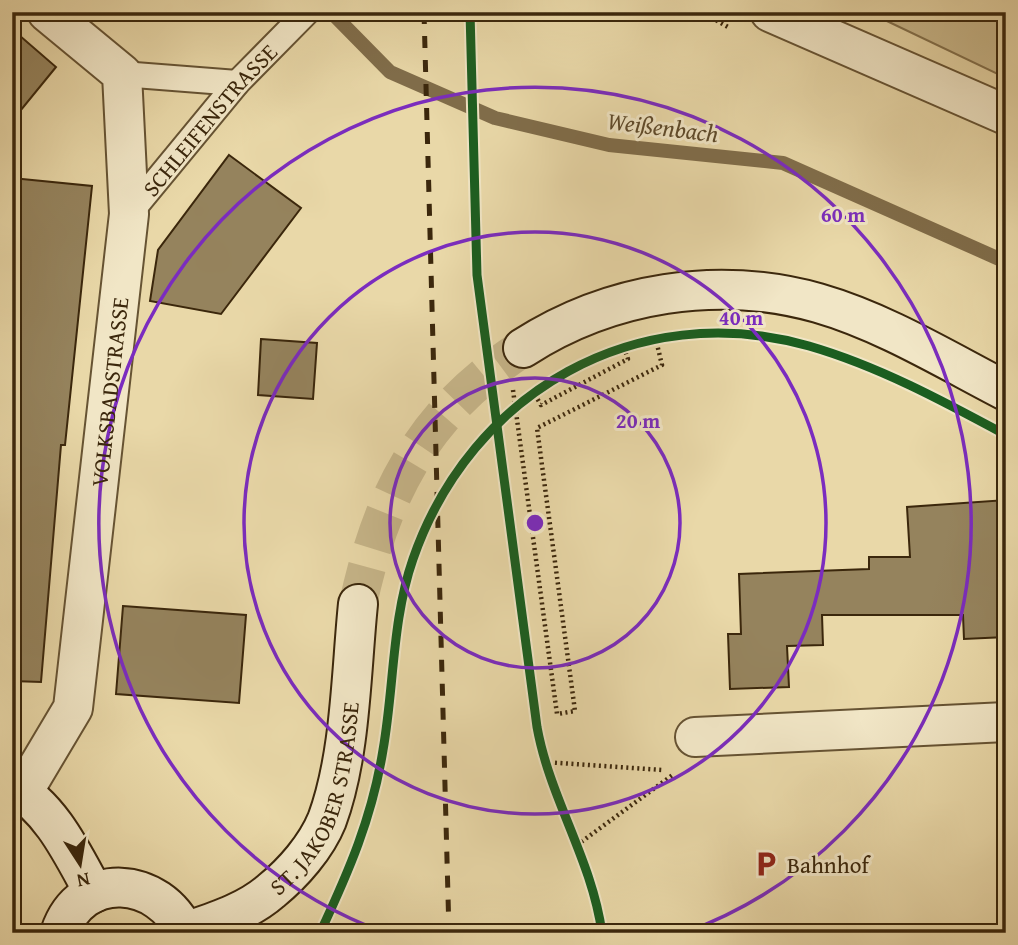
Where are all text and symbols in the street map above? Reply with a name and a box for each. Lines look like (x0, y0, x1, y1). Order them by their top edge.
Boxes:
street label: SCHLEIFENSTRASSE (134, 36, 284, 203)
water label: Weißenbach (605, 103, 721, 151)
text: 60 m (821, 199, 865, 230)
street label: VOLKSBADSTRASSE (82, 295, 136, 488)
text: 40 m (719, 302, 763, 333)
text: 20 m (616, 405, 660, 436)
centre of rings (523, 511, 547, 535)
street label: ST. JAKOBER STRASSE (262, 700, 366, 902)
north arrow (46, 830, 116, 900)
place label: Bahnhof (787, 848, 871, 881)
parking icon: Bahnhof (751, 849, 781, 879)
text: N (74, 866, 93, 896)

